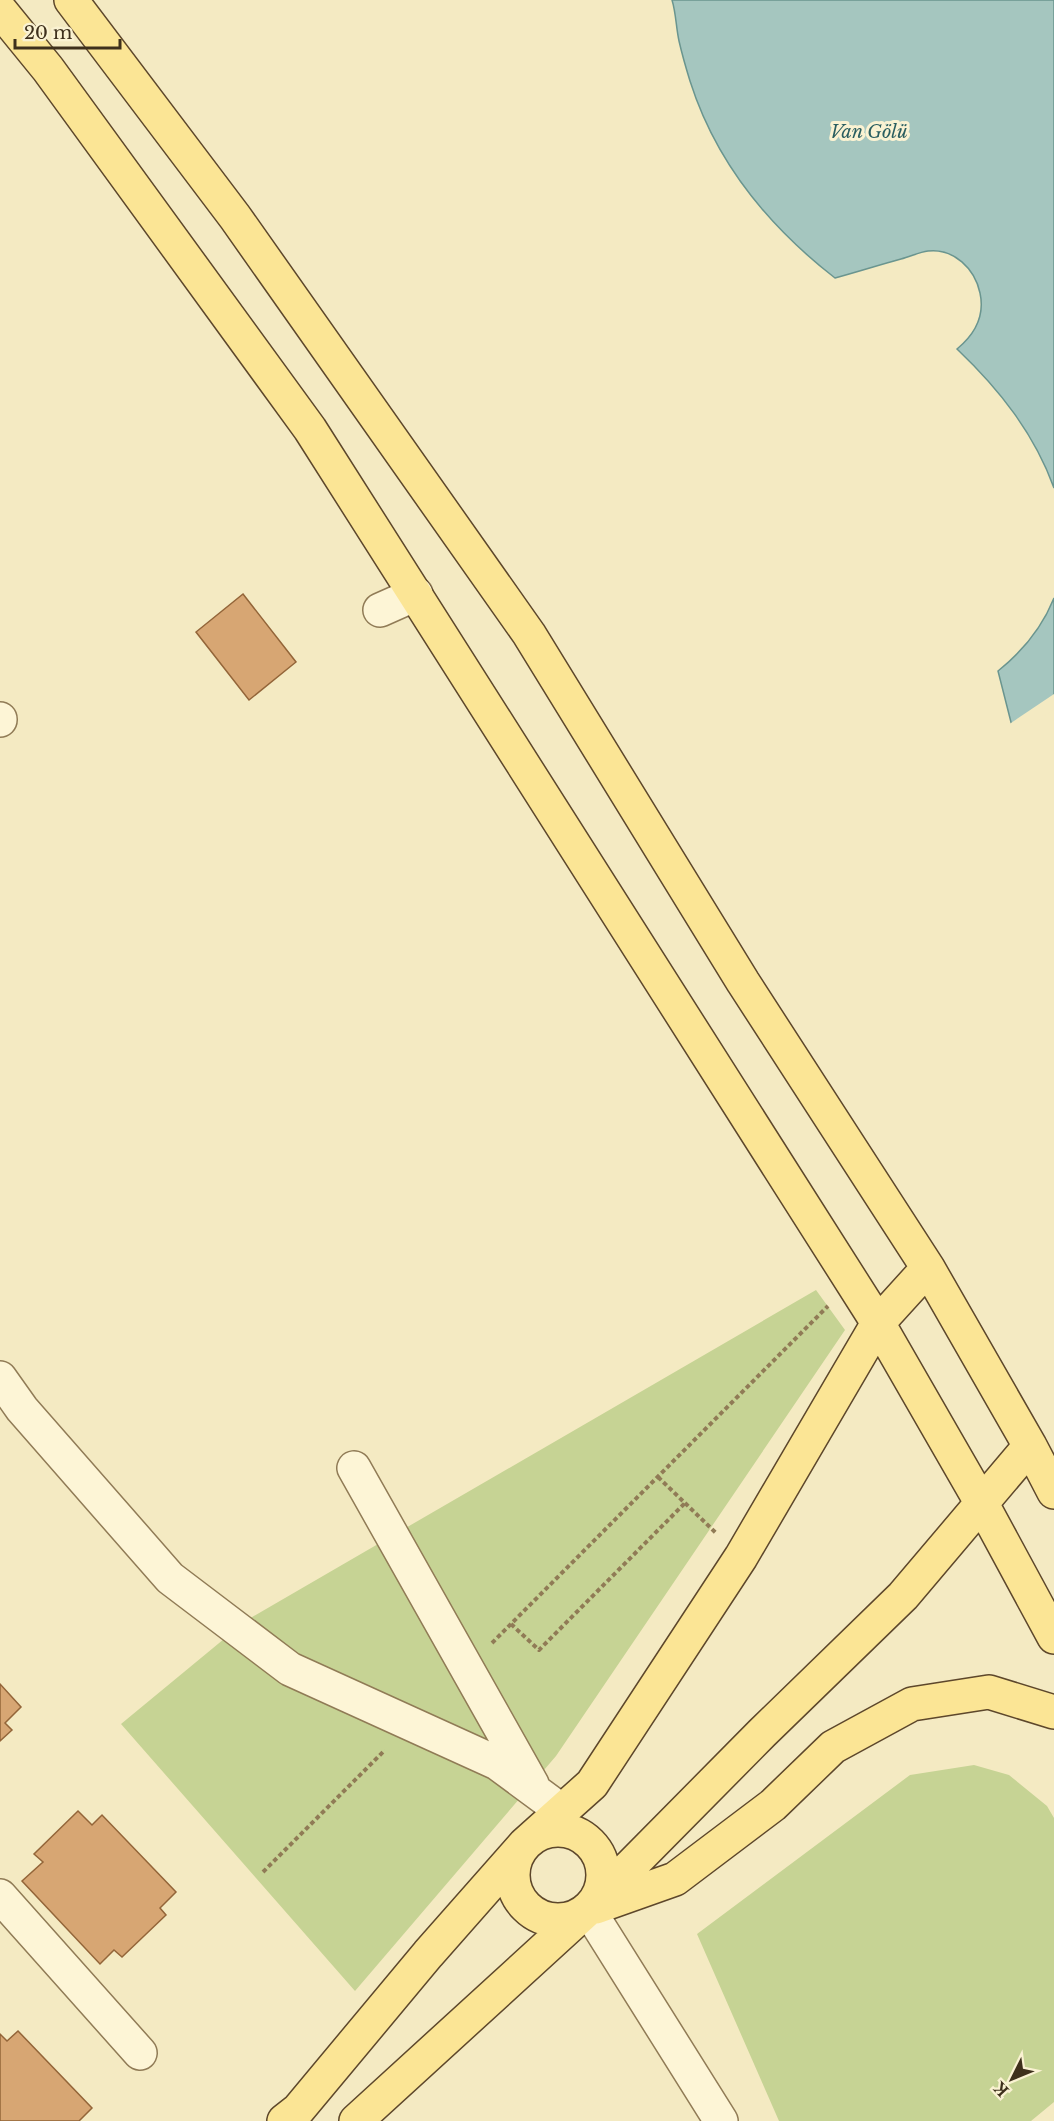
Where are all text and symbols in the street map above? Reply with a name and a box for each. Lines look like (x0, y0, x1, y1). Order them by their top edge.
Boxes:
scale bar (15, 12, 120, 50)
text: 20 m (24, 22, 72, 44)
water label: Van Gölü (830, 121, 908, 143)
north arrow (982, 2049, 1042, 2109)
text: K (989, 2077, 1013, 2101)

